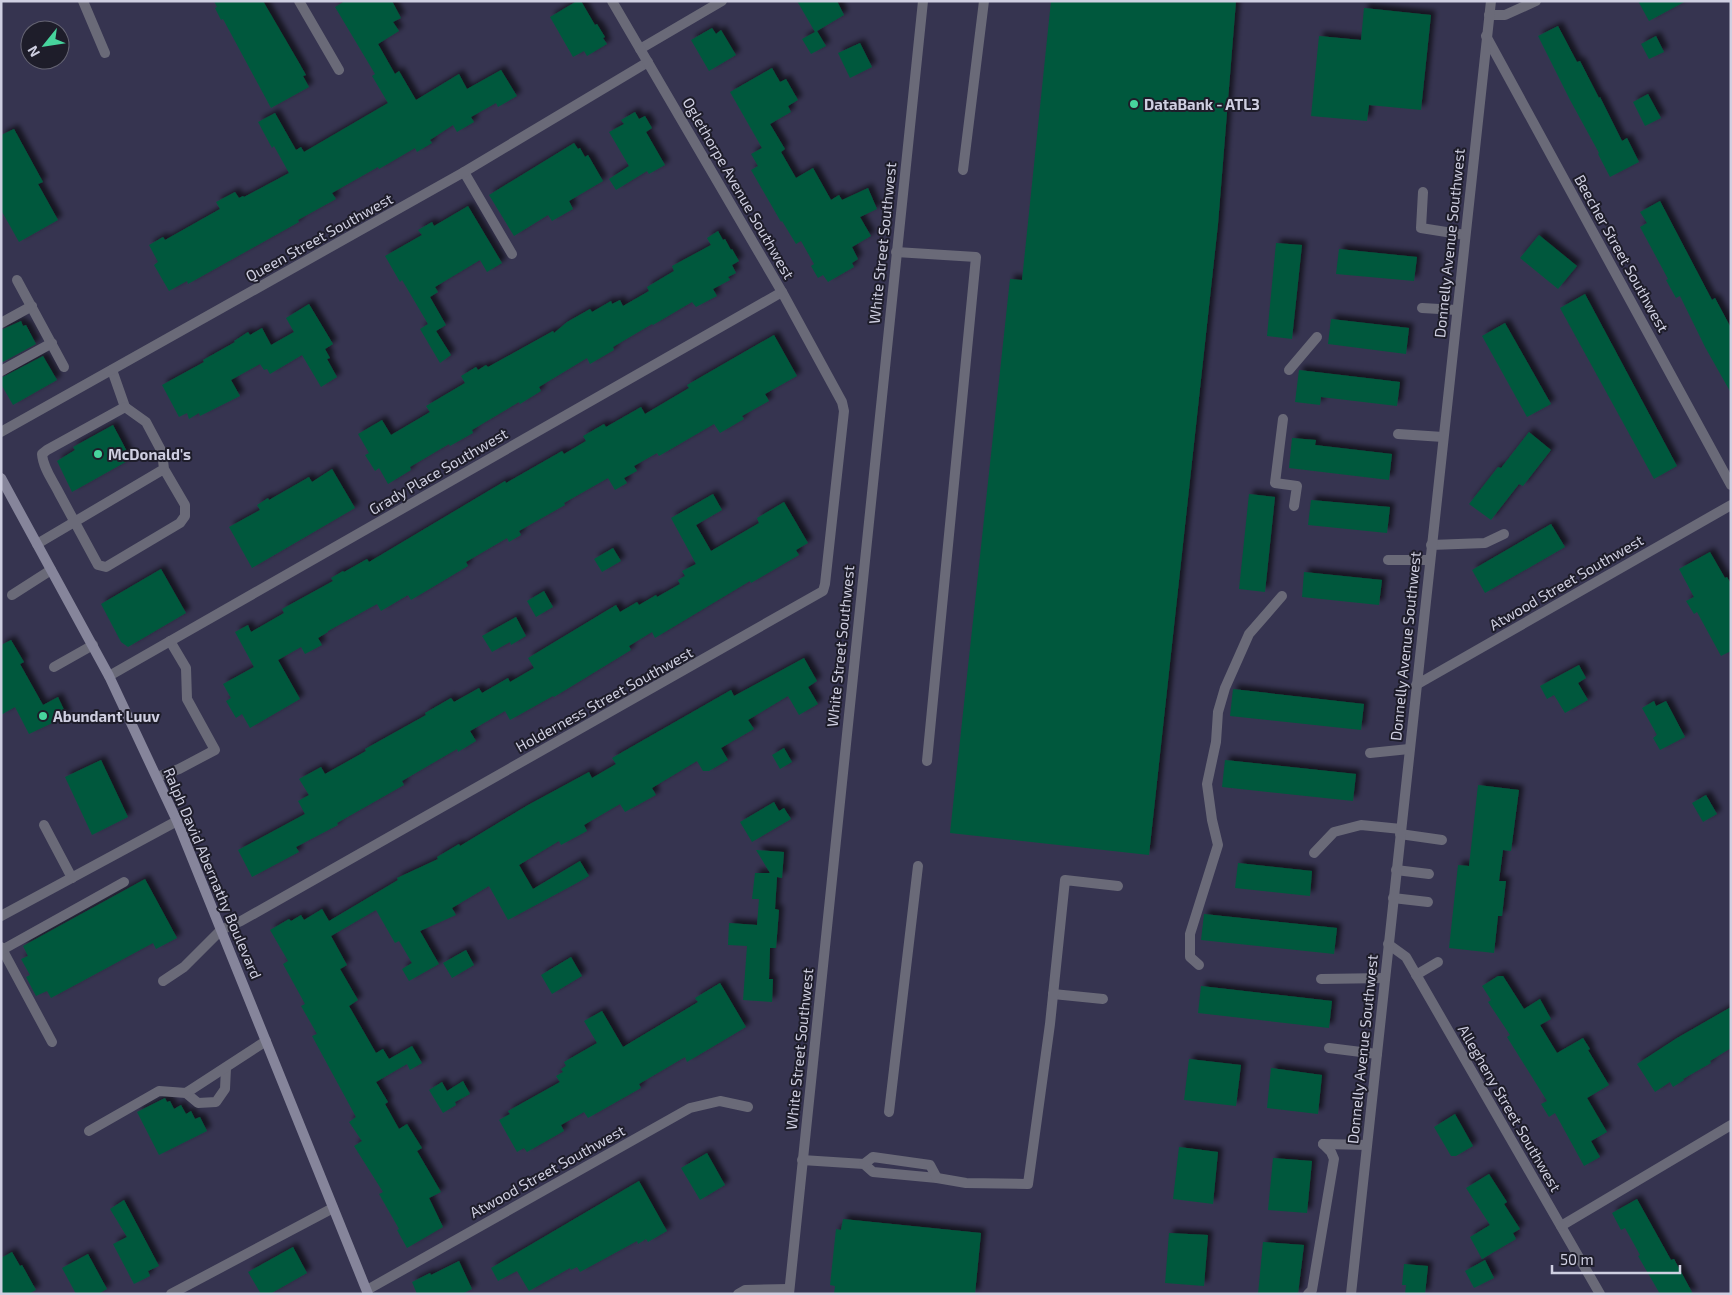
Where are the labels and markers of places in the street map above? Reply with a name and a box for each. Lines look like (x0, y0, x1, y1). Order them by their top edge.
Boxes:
place label: DataBank - ATL3 (1144, 95, 1260, 113)
marker: DataBank - ATL3 (1128, 98, 1140, 110)
place label: McDonald's (108, 445, 191, 463)
marker: McDonald's (92, 448, 104, 460)
place label: Abundant Luuv (53, 707, 160, 725)
marker: Abundant Luuv (37, 710, 49, 722)

